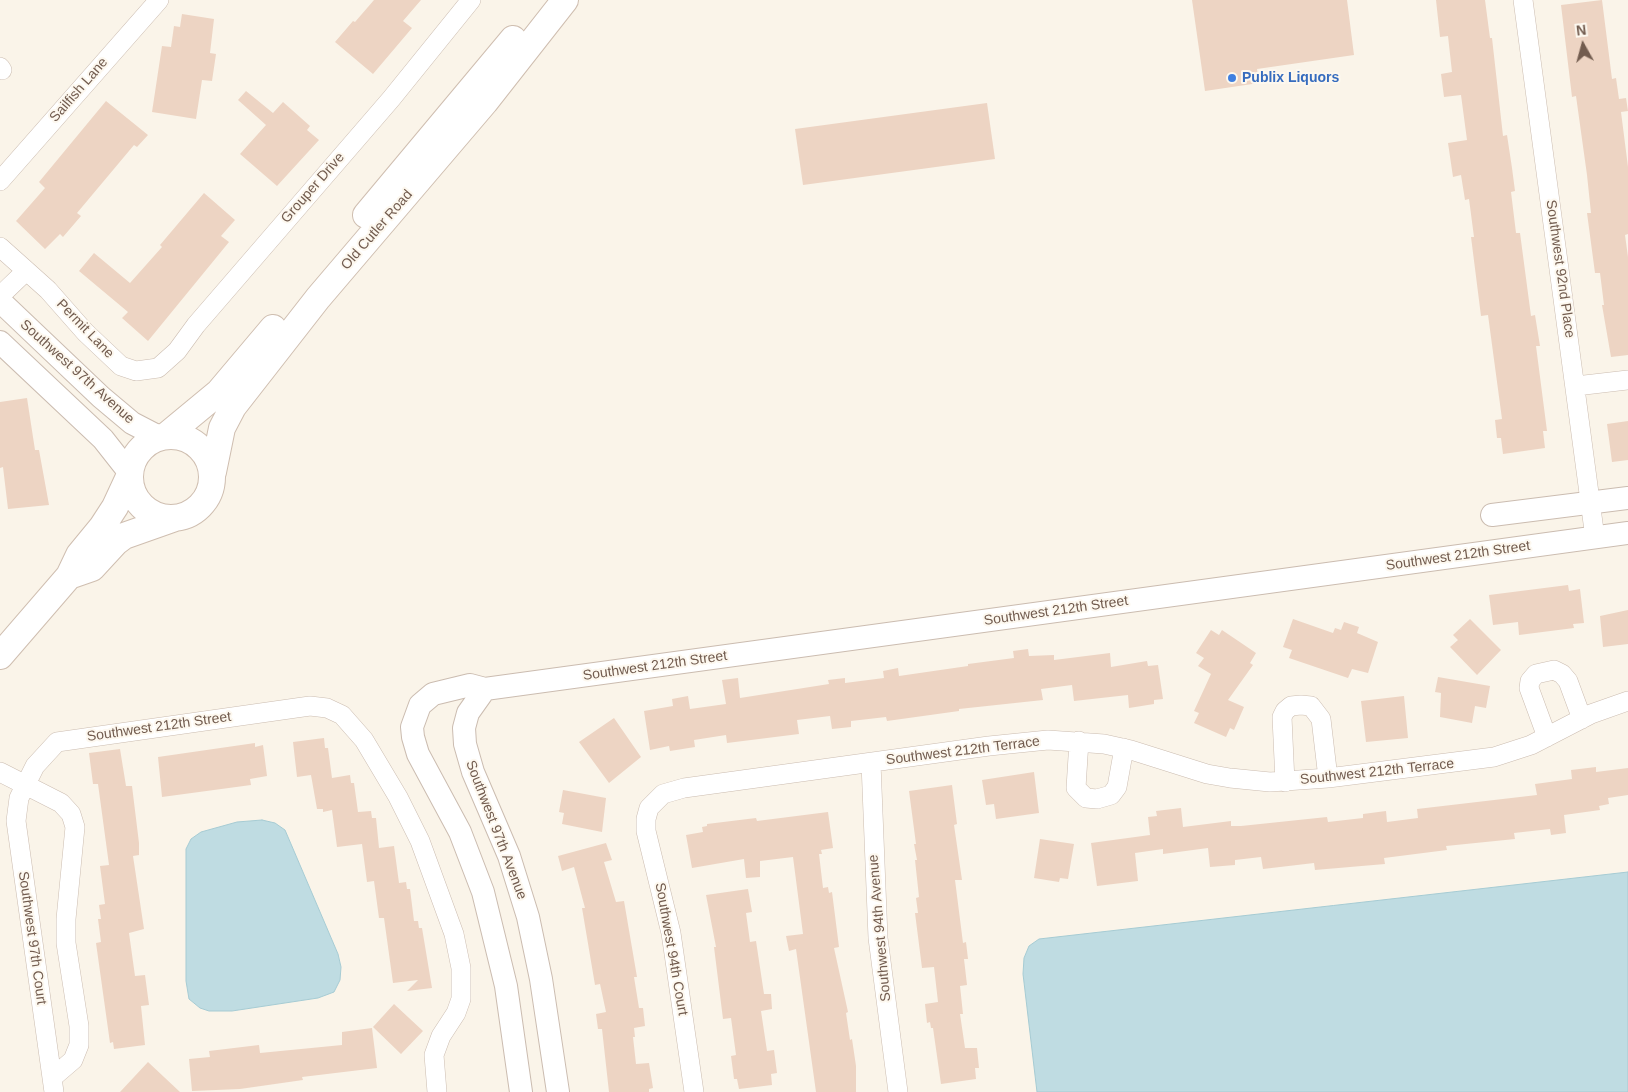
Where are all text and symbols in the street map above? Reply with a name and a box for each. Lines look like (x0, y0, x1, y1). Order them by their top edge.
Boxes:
north arrow (1558, 20, 1608, 70)
text: N (1575, 22, 1587, 39)
street label: Sailfish Lane (46, 54, 112, 126)
place label: Publix Liquors (1242, 70, 1339, 86)
marker: Publix Liquors (1226, 72, 1238, 84)
street label: Grouper Drive (278, 149, 348, 227)
street label: Old Cutler Road (338, 187, 416, 273)
street label: Southwest 92nd Place (1542, 199, 1578, 339)
street label: Permit Lane (53, 296, 117, 362)
street label: Southwest 97th Avenue (17, 316, 137, 428)
street label: Southwest 212th Street (1385, 538, 1531, 574)
street label: Southwest 212th Street (983, 593, 1129, 629)
street label: Southwest 212th Street (582, 648, 728, 684)
street label: Southwest 212th Street (86, 709, 232, 745)
street label: Southwest 212th Terrace (885, 733, 1041, 769)
street label: Southwest 212th Terrace (1299, 756, 1455, 788)
street label: Southwest 97th Avenue (462, 758, 530, 902)
street label: Southwest 94th Avenue (865, 854, 895, 1002)
street label: Southwest 97th Court (14, 870, 50, 1006)
street label: Southwest 94th Court (651, 881, 691, 1017)

